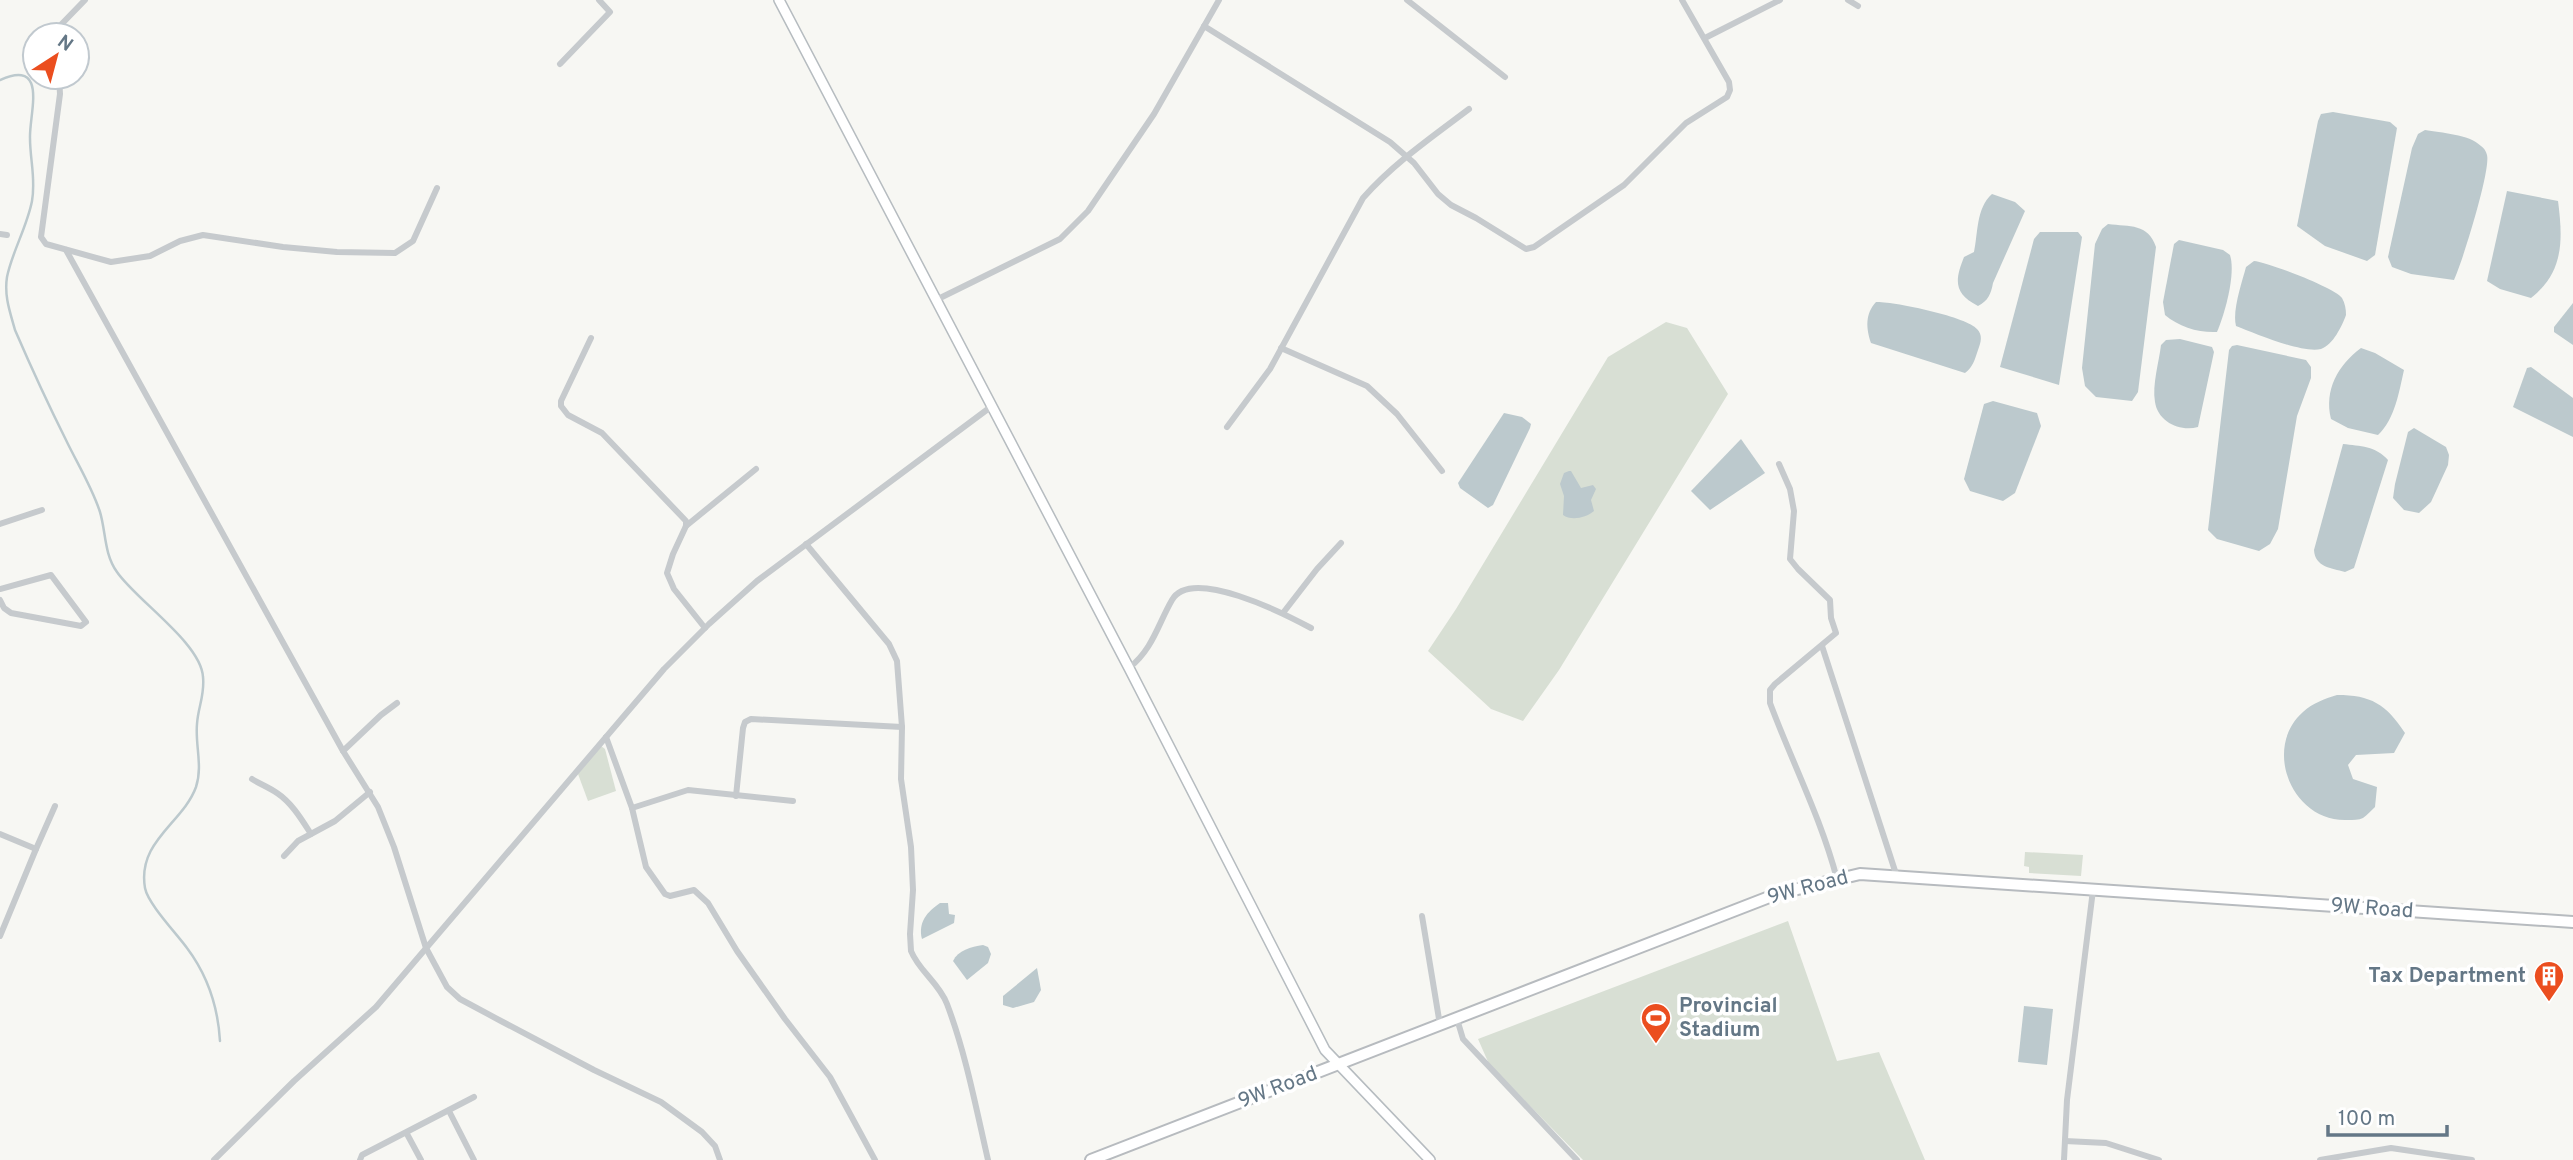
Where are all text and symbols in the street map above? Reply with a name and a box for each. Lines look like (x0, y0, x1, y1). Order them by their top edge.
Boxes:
north arrow (21, 21, 91, 91)
text: N (52, 30, 77, 58)
street label: 9W Road (1764, 864, 1852, 912)
street label: 9W Road (2330, 893, 2414, 925)
building icon: Tax Department (2532, 959, 2566, 1003)
place label: Tax Department (2368, 963, 2526, 990)
place label: Provincial Stadium (1679, 993, 1778, 1044)
sports icon: Provincial Stadium (1639, 1001, 1673, 1045)
street label: 9W Road (1234, 1061, 1322, 1115)
scale bar (2328, 1094, 2447, 1138)
text: 100 m (2338, 1106, 2395, 1133)

